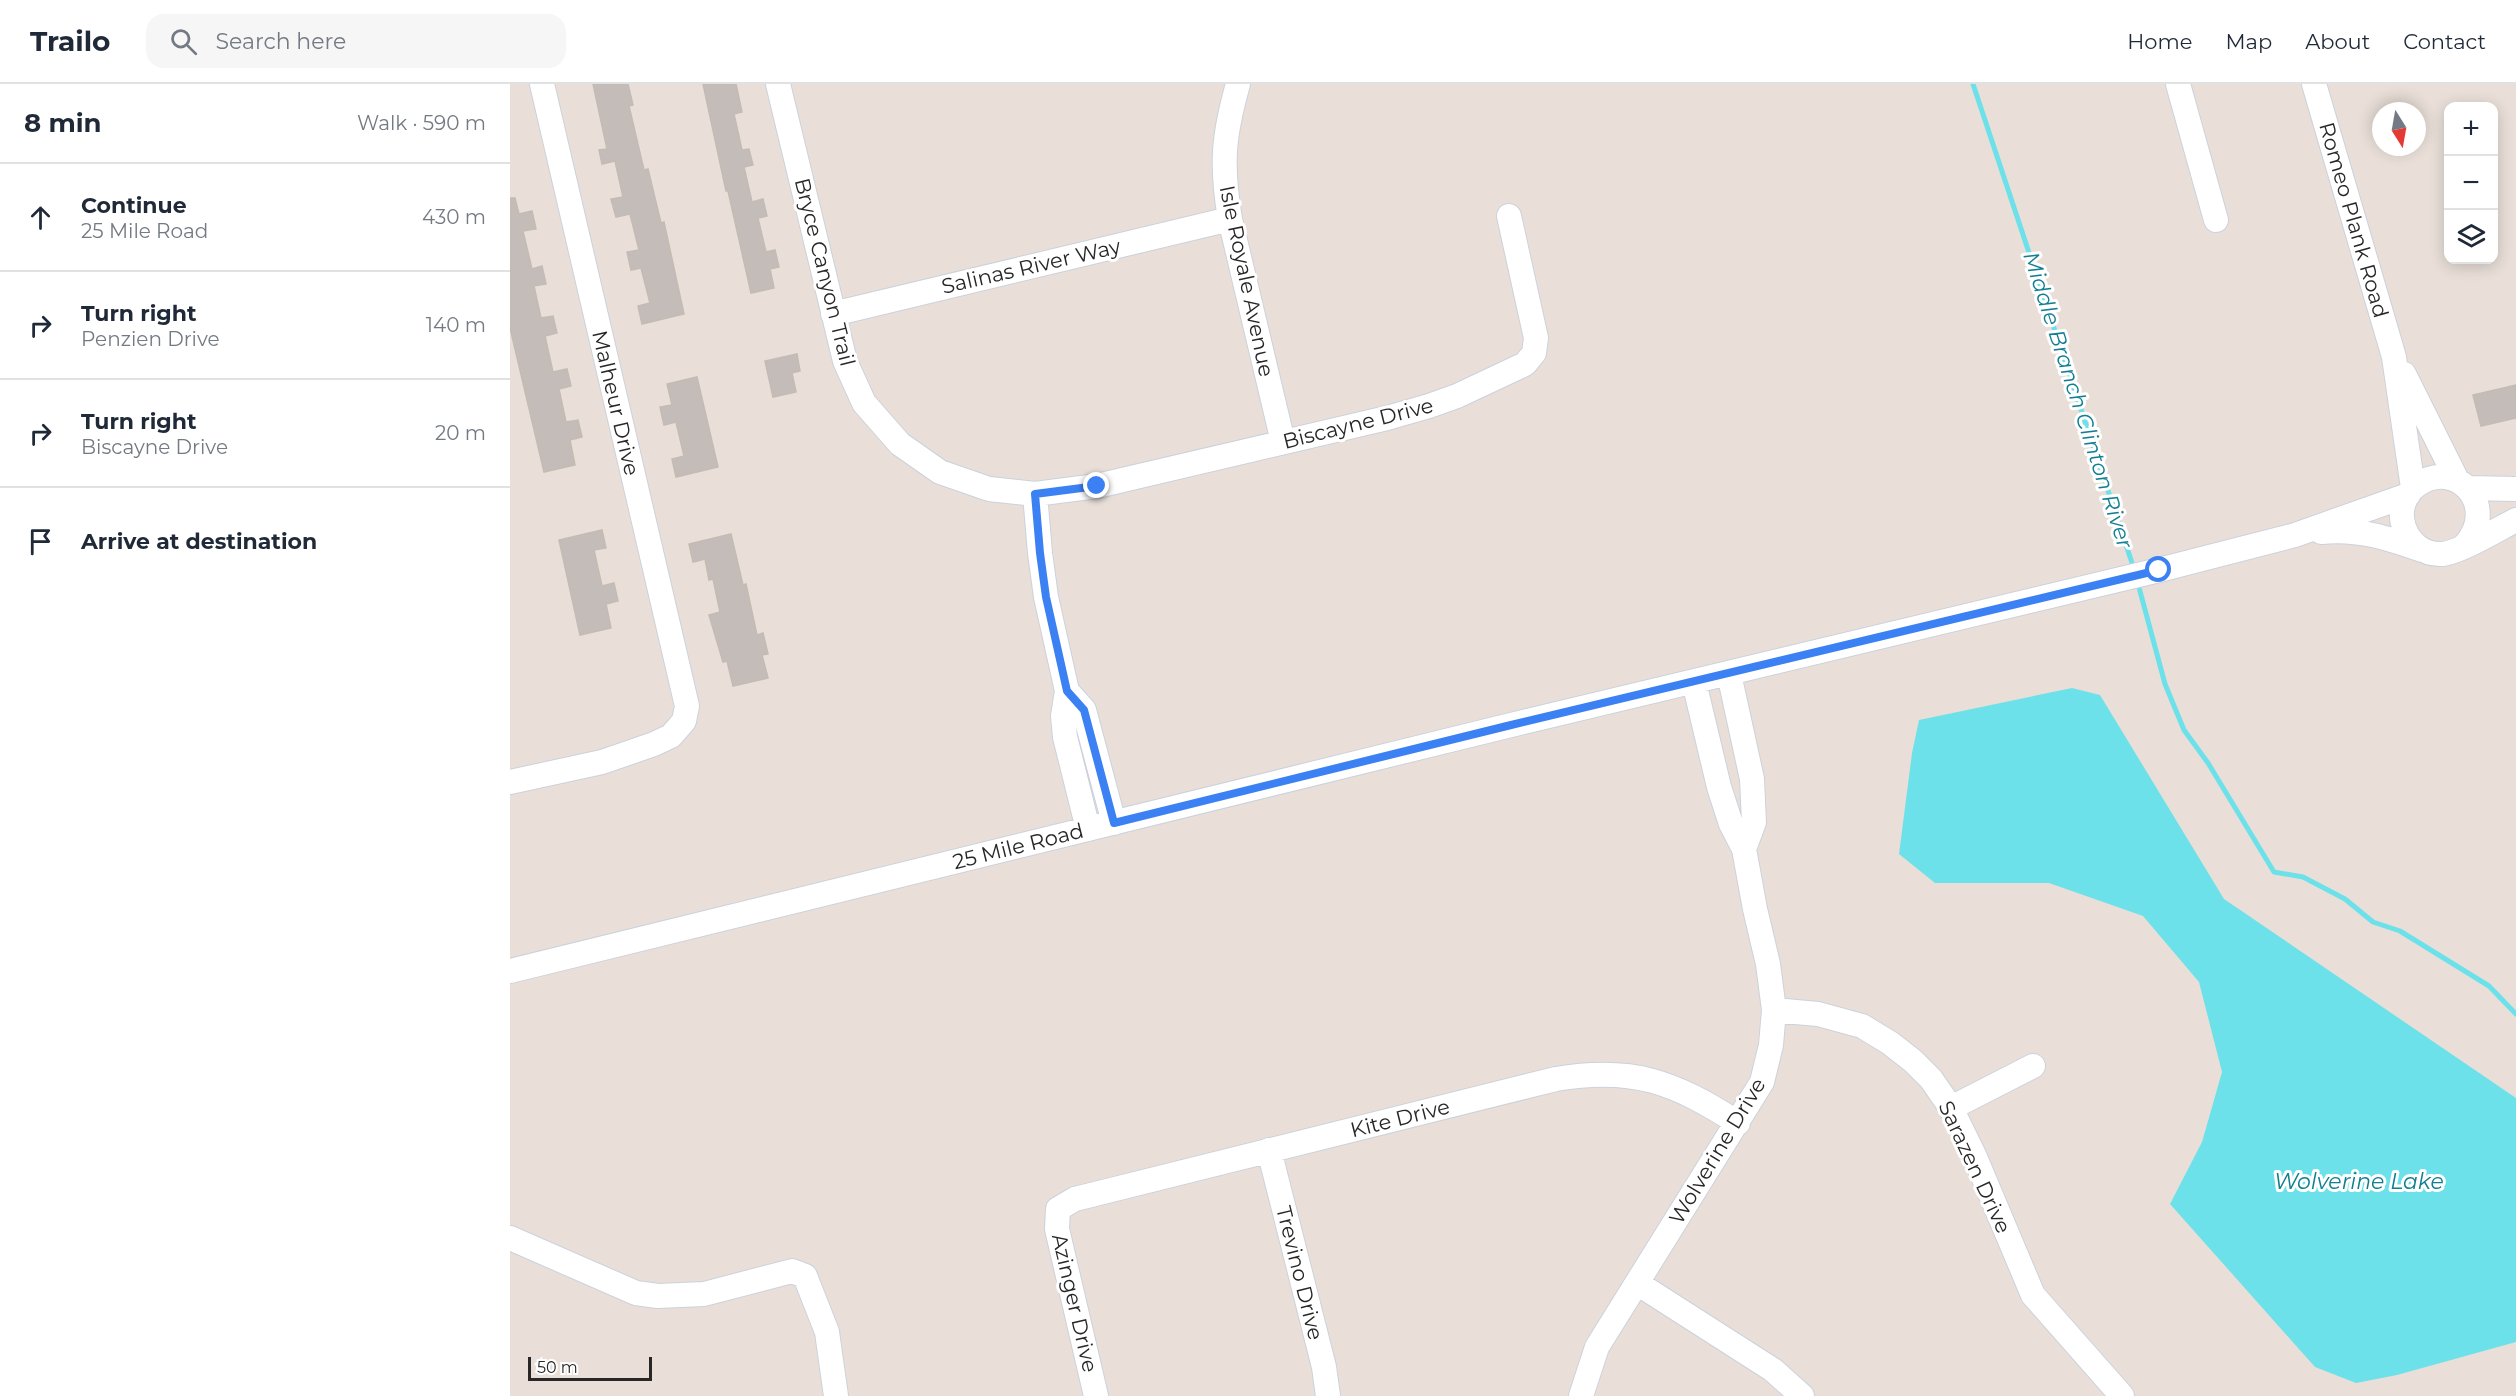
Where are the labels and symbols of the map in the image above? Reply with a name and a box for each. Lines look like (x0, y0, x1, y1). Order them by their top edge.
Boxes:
north arrow (2372, 102, 2426, 156)
street label: Romeo Plank Road (2314, 119, 2394, 321)
street label: Bryce Canyon Trail (790, 175, 860, 369)
street label: Isle Royale Avenue (1215, 183, 1279, 379)
street label: Salinas River Way (939, 233, 1124, 299)
water label: Middle Branch Clinton River (2017, 248, 2139, 553)
street label: Malheur Drive (587, 328, 645, 478)
street label: Biscayne Drive (1280, 392, 1436, 454)
route end (1083, 472, 1109, 498)
route start (2145, 556, 2171, 582)
street label: 25 Mile Road (950, 818, 1086, 874)
street label: Wolverine Drive (1664, 1073, 1770, 1229)
street label: Kite Drive (1348, 1094, 1452, 1142)
street label: Sarazen Drive (1933, 1097, 2017, 1237)
water label: Wolverine Lake (2274, 1168, 2444, 1195)
street label: Trevino Drive (1271, 1203, 1329, 1343)
street label: Azinger Drive (1047, 1231, 1103, 1375)
scale bar (528, 1354, 652, 1382)

